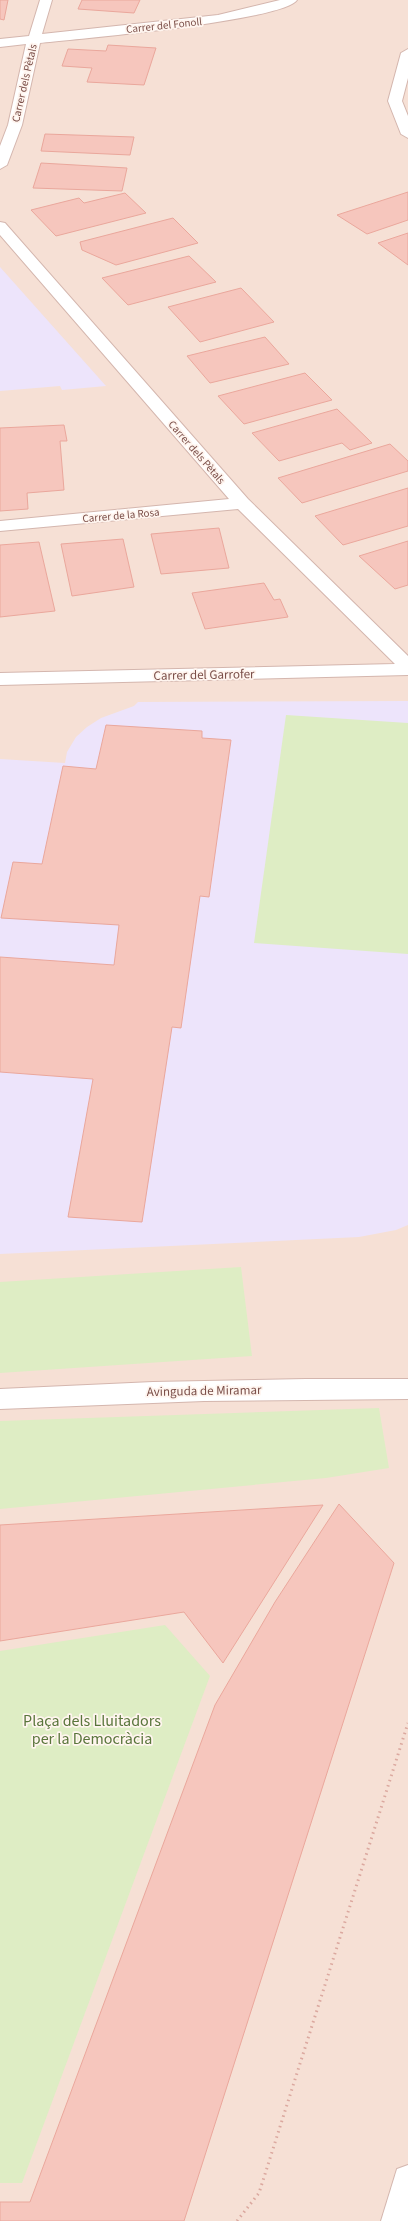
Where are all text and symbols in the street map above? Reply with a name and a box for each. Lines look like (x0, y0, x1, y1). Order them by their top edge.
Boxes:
street label: Carrer del Fonoll (125, 14, 203, 37)
street label: Carrer dels Pètals (8, 42, 41, 124)
street label: Carrer dels Pètals (165, 417, 229, 488)
street label: Carrer de la Rosa (82, 505, 160, 526)
street label: Carrer del Garrofer (153, 665, 255, 685)
street label: Avinguda de Miramar (146, 1381, 262, 1401)
park label: Plaça dels Lluitadors per la Democràcia (23, 1710, 161, 1750)

